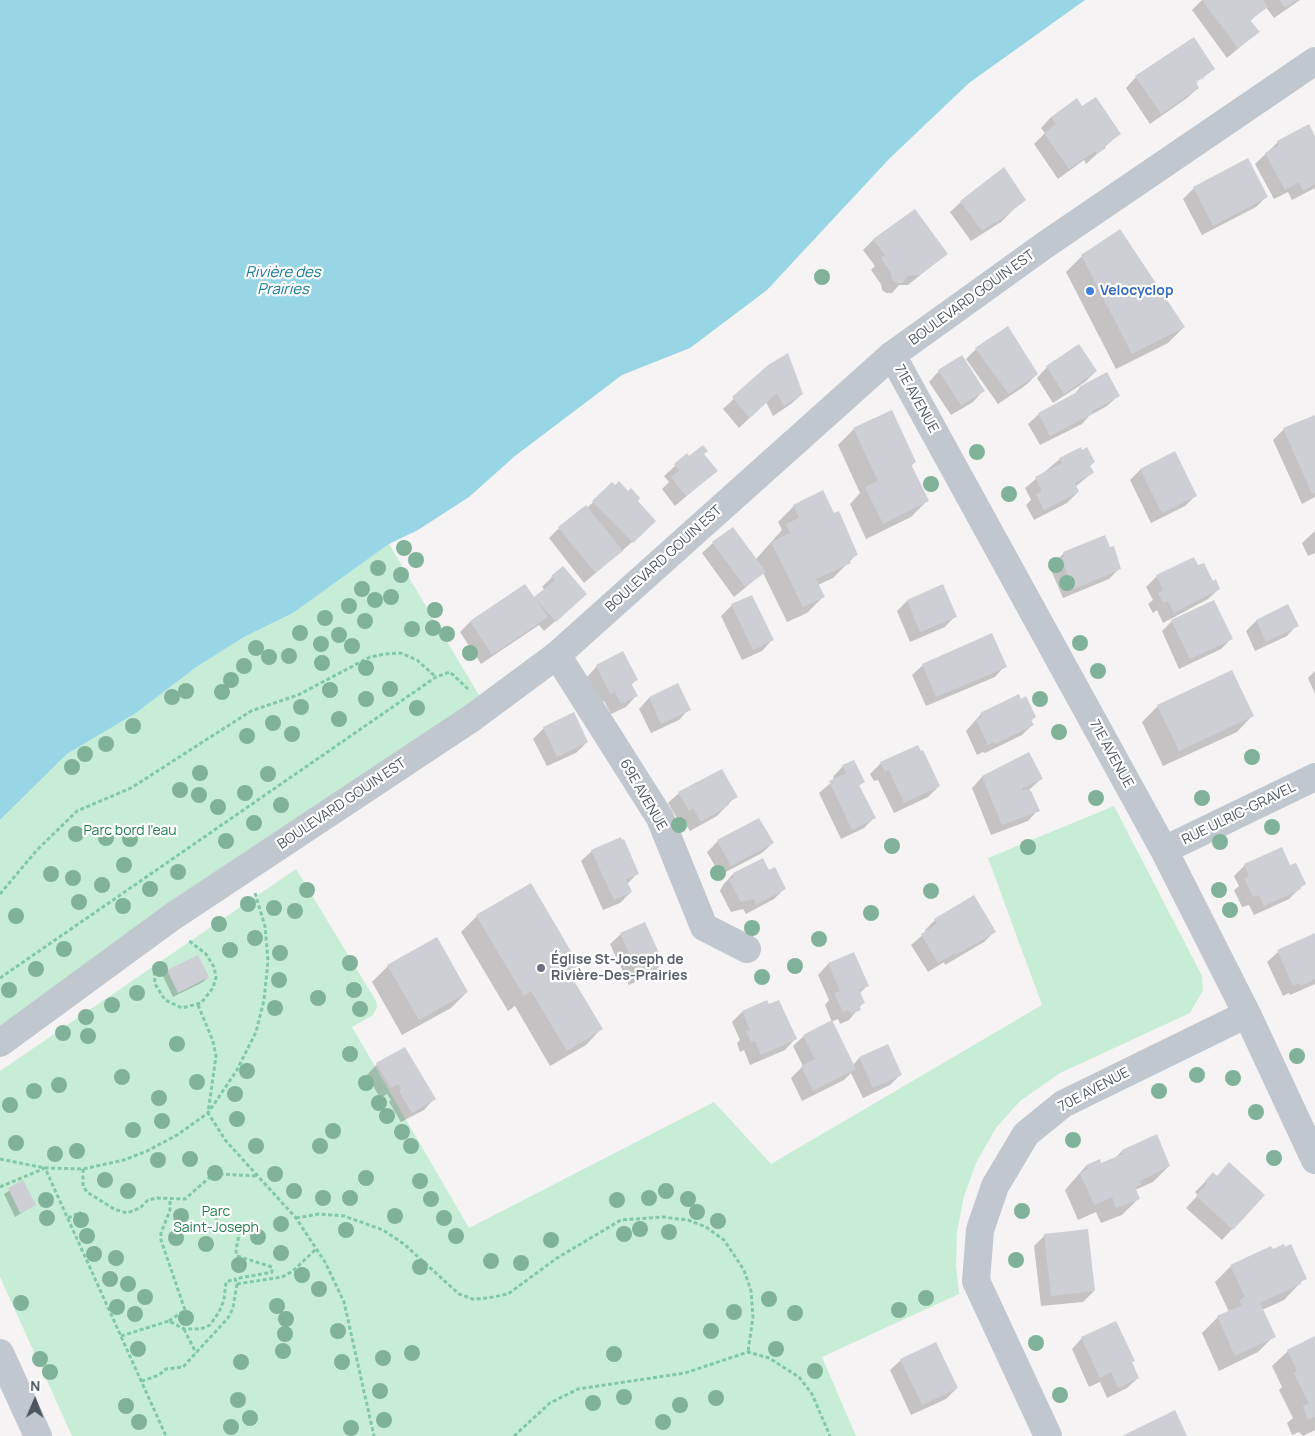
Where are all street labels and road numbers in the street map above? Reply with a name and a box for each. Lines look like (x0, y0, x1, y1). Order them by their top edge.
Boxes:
street label: BOULEVARD GOUIN EST (906, 247, 1038, 349)
street label: 71E AVENUE (890, 362, 942, 436)
street label: BOULEVARD GOUIN EST (602, 502, 726, 616)
street label: 71E AVENUE (1085, 717, 1137, 791)
street label: BOULEVARD GOUIN EST (275, 755, 409, 853)
street label: 69E AVENUE (616, 756, 670, 834)
street label: RUE ULRIC-GRAVEL (1179, 779, 1299, 849)
street label: 70E AVENUE (1056, 1064, 1132, 1116)

